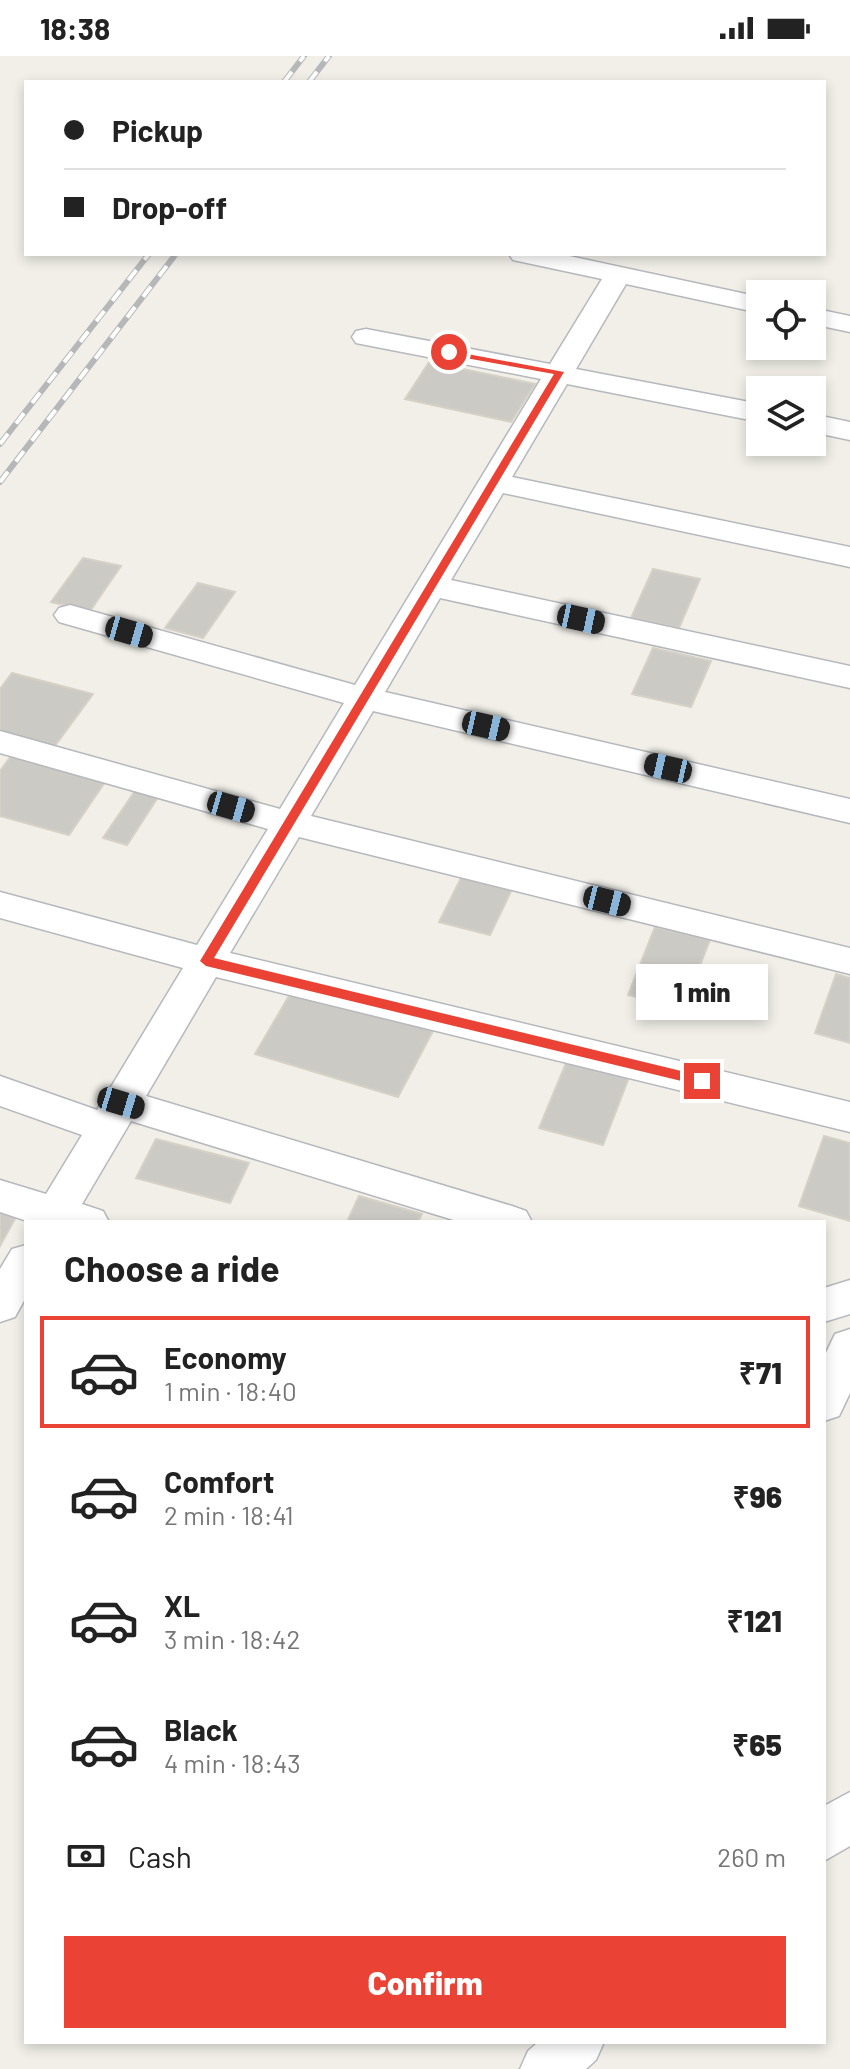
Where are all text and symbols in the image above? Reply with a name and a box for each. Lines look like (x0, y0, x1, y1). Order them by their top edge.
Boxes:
text: 18:38 (40, 10, 110, 46)
text: Pickup (112, 112, 203, 148)
text: Drop-off (112, 189, 227, 225)
map controls (746, 280, 826, 456)
button: locate (746, 280, 826, 360)
route start (431, 334, 467, 370)
button: layers (746, 376, 826, 456)
car (555, 602, 607, 636)
car (103, 614, 155, 650)
car (460, 709, 512, 743)
car (642, 751, 694, 785)
car (205, 789, 257, 825)
car (581, 884, 633, 918)
callout: 1 min (636, 965, 768, 1021)
text: 1 min (673, 976, 731, 1007)
route end (684, 1063, 720, 1099)
car (95, 1085, 147, 1121)
text: Choose a ride (64, 1246, 280, 1289)
icon: car (68, 1336, 140, 1408)
text: Economy (164, 1339, 287, 1375)
text: ₹71 (739, 1354, 782, 1390)
text: 1 min · 18:40 (164, 1375, 297, 1406)
icon: car (68, 1460, 140, 1532)
text: Comfort (164, 1463, 274, 1499)
text: ₹96 (732, 1478, 782, 1514)
text: 2 min · 18:41 (164, 1499, 294, 1530)
icon: car (68, 1584, 140, 1656)
text: XL (164, 1587, 200, 1623)
text: ₹121 (727, 1602, 782, 1638)
text: 3 min · 18:42 (164, 1623, 300, 1654)
icon: car (68, 1708, 140, 1780)
text: Black (164, 1711, 238, 1747)
text: ₹65 (732, 1726, 782, 1762)
text: 4 min · 18:43 (164, 1747, 301, 1778)
icon: cash (64, 1834, 108, 1878)
text: Cash (128, 1838, 192, 1874)
text: 260 m (717, 1841, 786, 1872)
button: Confirm (64, 1936, 786, 2028)

